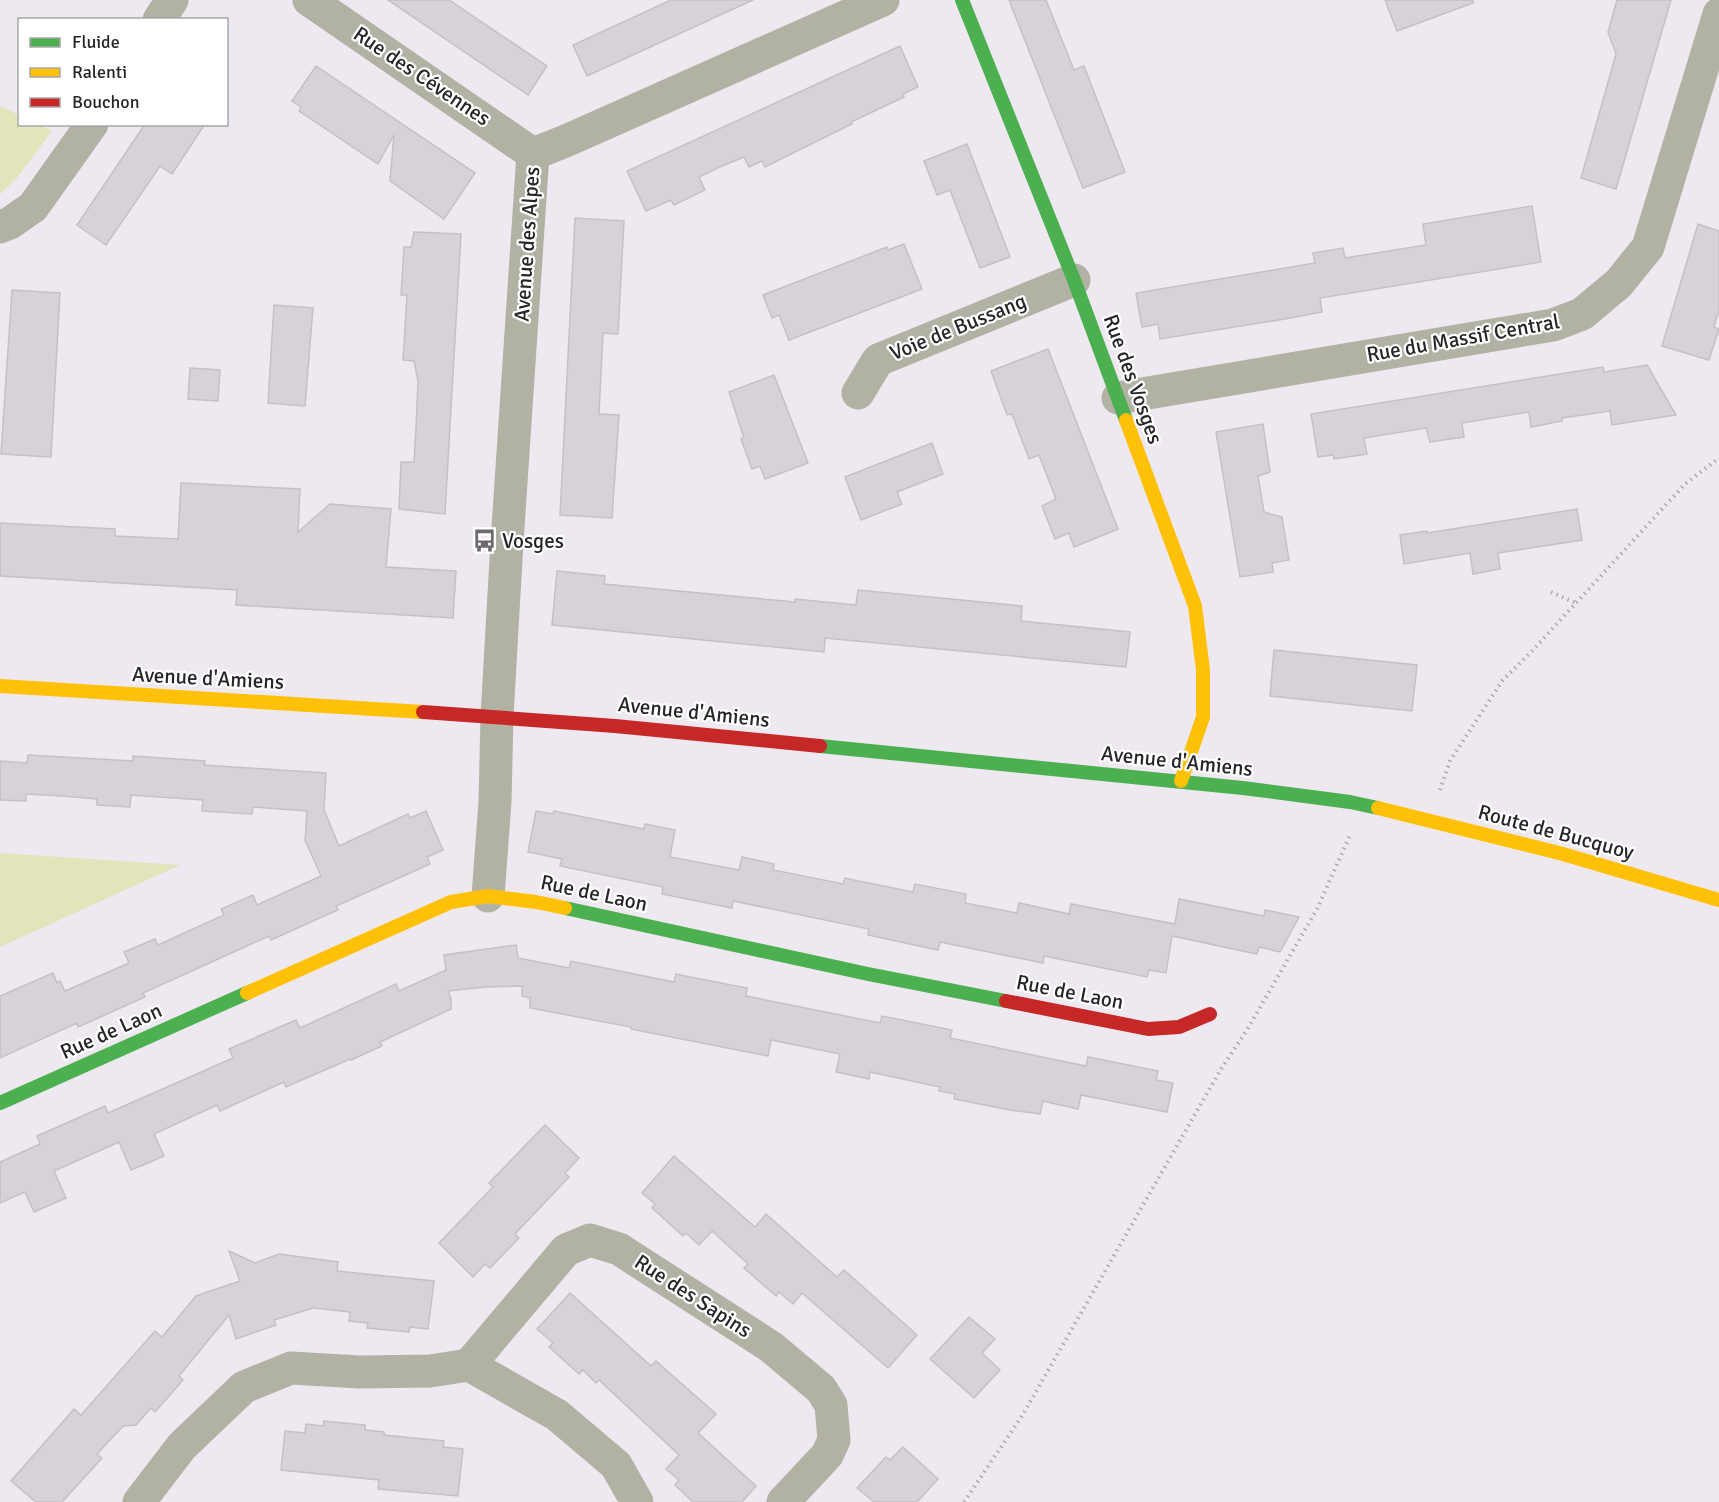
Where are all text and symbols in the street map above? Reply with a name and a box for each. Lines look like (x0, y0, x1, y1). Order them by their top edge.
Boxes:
legend (18, 18, 228, 126)
street label: Rue des Cévennes (349, 21, 495, 131)
text: Fluide (72, 31, 120, 53)
text: Ralenti (72, 61, 127, 83)
text: Bouchon (72, 91, 140, 113)
street label: Avenue des Alpes (509, 166, 545, 322)
street label: Voie de Bussang (886, 288, 1030, 366)
street label: Rue du Massif Central (1365, 308, 1561, 368)
street label: Rue des Vosges (1098, 311, 1168, 447)
bus stop icon: Vosges (471, 528, 497, 554)
place label: Vosges (502, 528, 564, 554)
street label: Avenue d'Amiens (131, 661, 285, 695)
street label: Avenue d'Amiens (617, 691, 771, 733)
street label: Avenue d'Amiens (1100, 740, 1254, 782)
street label: Route de Bucquoy (1475, 799, 1637, 865)
street label: Rue de Laon (538, 869, 650, 917)
street label: Rue de Laon (1014, 969, 1126, 1015)
street label: Rue de Laon (56, 997, 166, 1065)
street label: Rue des Sapins (630, 1249, 756, 1343)

